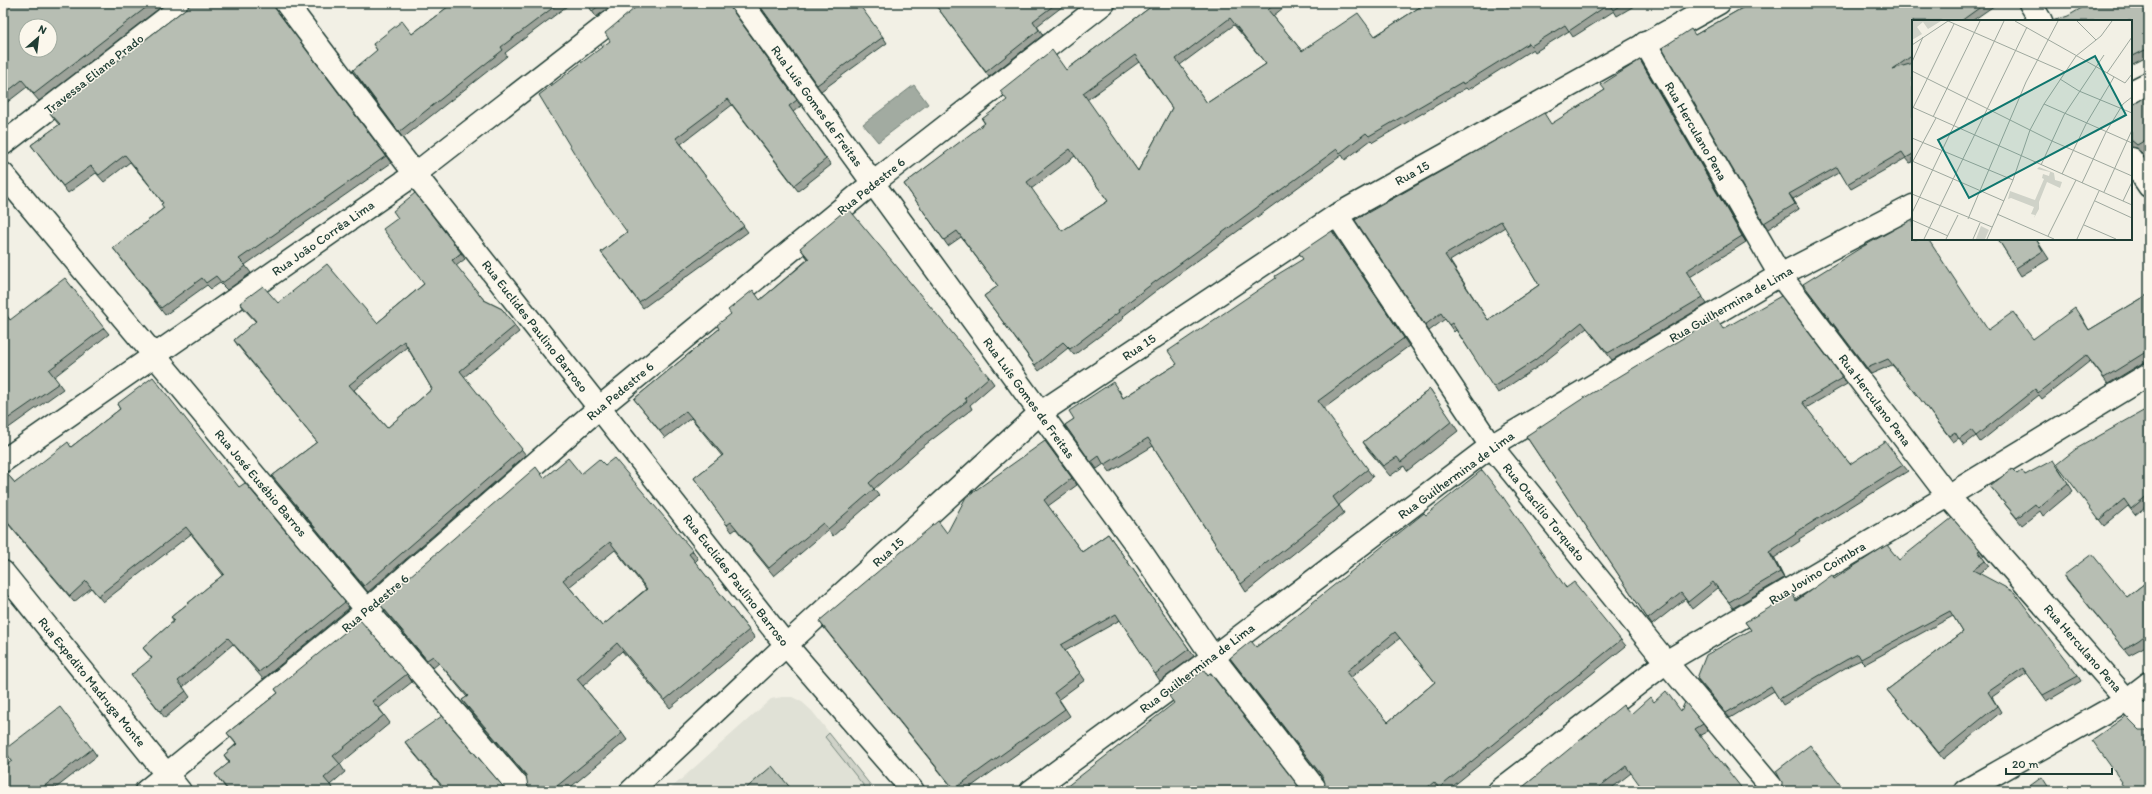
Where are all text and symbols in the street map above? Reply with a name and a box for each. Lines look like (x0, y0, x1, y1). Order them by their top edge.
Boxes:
north arrow (18, 18, 58, 58)
inset map (1912, 20, 2132, 240)
text: N (36, 22, 49, 37)
street label: Travessa Eliane Prado (41, 30, 147, 117)
street label: Rua Luís Gomes de Freitas (768, 42, 866, 170)
street label: Rua Herculano Pena (1662, 79, 1731, 184)
street label: Rua Pedestre 6 (834, 154, 908, 218)
street label: Rua 15 (1392, 157, 1432, 189)
street label: Rua João Corrêa Lima (269, 197, 378, 279)
street label: Rua Euclides Paulino Barroso (479, 257, 591, 395)
street label: Rua Guilhermina de Lima (1667, 262, 1796, 346)
street label: Rua 15 (1119, 330, 1159, 364)
street label: Rua Luís Gomes de Freitas (980, 334, 1078, 462)
street label: Rua Herculano Pena (1835, 351, 1915, 449)
street label: Rua Pedestre 6 (583, 358, 657, 423)
street label: Rua José Eusébio Barros (212, 426, 310, 540)
street label: Rua Guilhermina de Lima (1395, 428, 1517, 522)
street label: Rua Otacílio Torquato (1500, 460, 1588, 564)
street label: Rua Euclides Paulino Barroso (680, 511, 792, 649)
street label: Rua 15 (869, 534, 907, 570)
street label: Rua Jovino Coimbra (1766, 538, 1869, 608)
street label: Rua Pedestre 6 (338, 570, 412, 635)
street label: Rua Herculano Pena (2041, 601, 2126, 695)
street label: Rua Expedito Madruga Monte (35, 614, 149, 750)
street label: Rua Guilhermina de Lima (1137, 620, 1258, 716)
scale bar (2006, 750, 2112, 776)
text: 20 m (2012, 757, 2039, 771)

